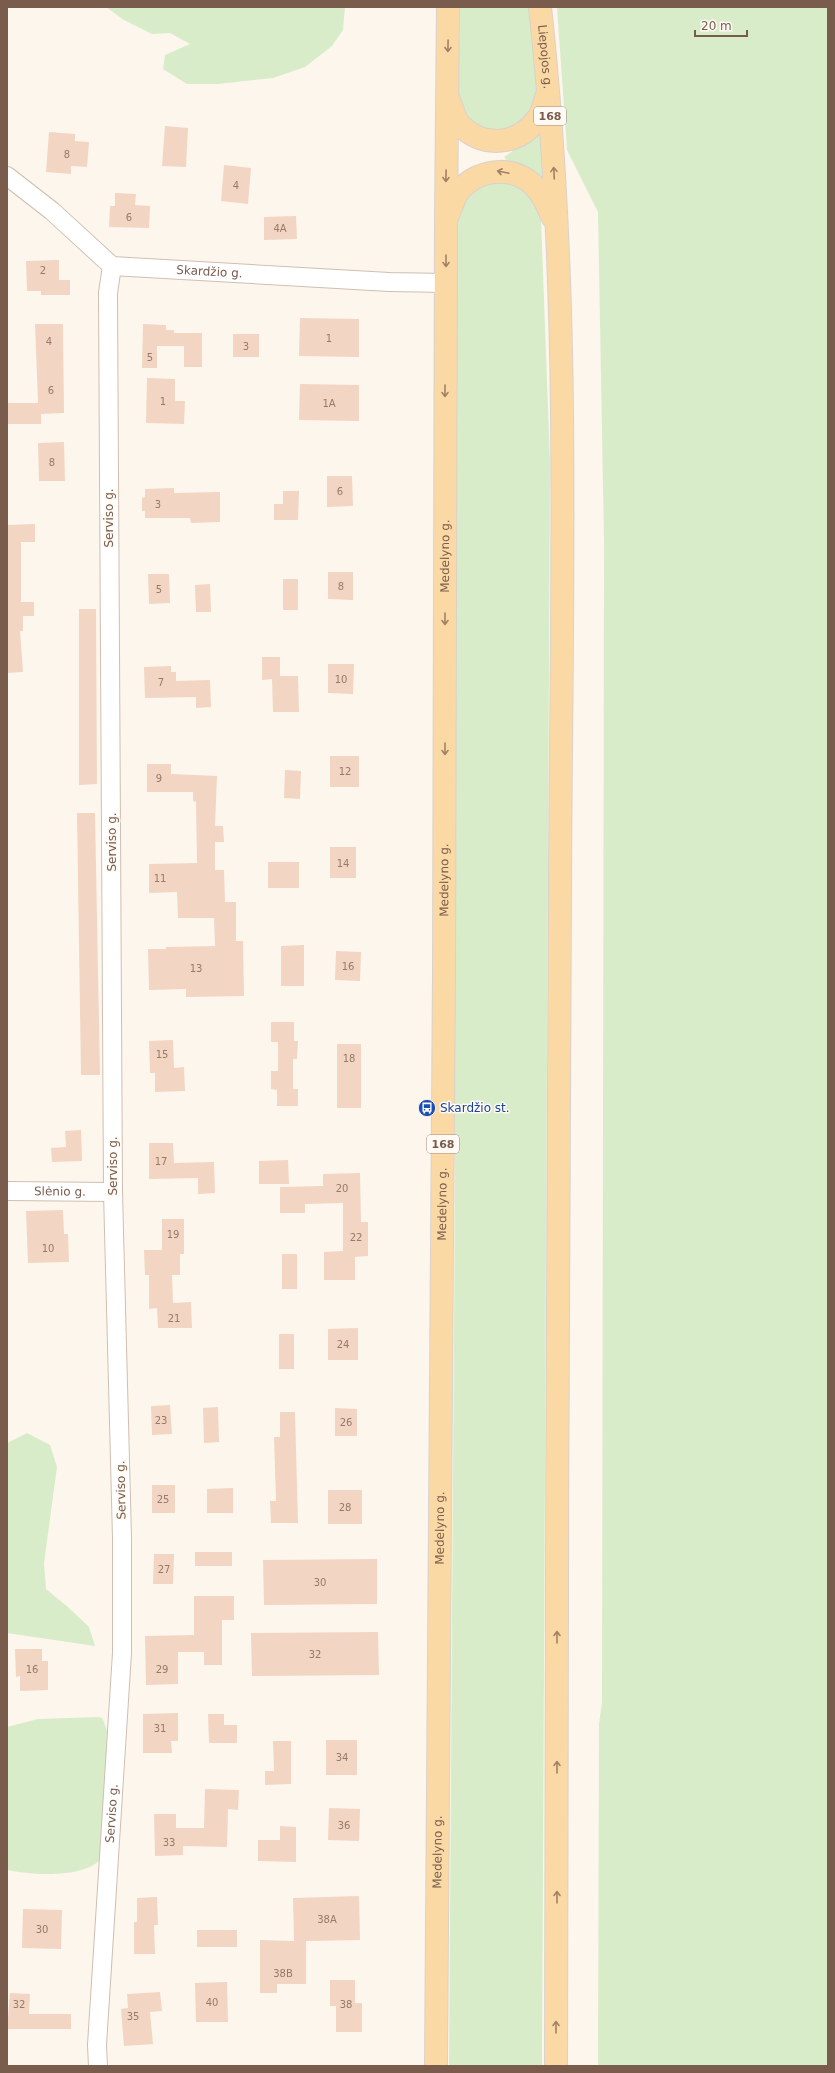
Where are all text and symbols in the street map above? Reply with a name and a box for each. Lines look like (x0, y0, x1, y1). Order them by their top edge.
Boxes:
scale bar (695, 12, 747, 38)
text: 20 m (701, 19, 732, 33)
street label: Liepojos g. (535, 24, 555, 90)
one-way arrow (444, 39, 452, 52)
road number: 168 (534, 107, 566, 125)
house number: 8 (64, 149, 70, 160)
one-way arrow (497, 167, 510, 175)
one-way arrow (550, 167, 557, 180)
one-way arrow (442, 169, 450, 182)
house number: 4 (233, 180, 239, 191)
house number: 6 (126, 212, 132, 223)
house number: 4A (273, 223, 287, 234)
one-way arrow (442, 254, 450, 267)
street label: Skardžio g. (176, 263, 243, 281)
house number: 2 (40, 265, 46, 276)
house number: 1 (326, 333, 332, 344)
house number: 4 (46, 336, 52, 347)
house number: 3 (243, 341, 249, 352)
house number: 5 (147, 352, 153, 363)
one-way arrow (441, 384, 449, 397)
house number: 6 (48, 385, 54, 396)
house number: 1 (160, 396, 166, 407)
house number: 1A (322, 398, 336, 409)
house number: 8 (49, 457, 55, 468)
house number: 6 (337, 486, 343, 497)
street label: Serviso g. (102, 488, 116, 548)
house number: 3 (155, 499, 161, 510)
street label: Medelyno g. (438, 519, 452, 593)
house number: 8 (338, 581, 344, 592)
house number: 5 (156, 584, 162, 595)
one-way arrow (441, 612, 449, 625)
house number: 10 (335, 674, 347, 685)
house number: 7 (158, 677, 164, 688)
one-way arrow (441, 742, 449, 755)
house number: 12 (339, 766, 351, 777)
house number: 9 (156, 773, 162, 784)
street label: Serviso g. (105, 812, 119, 872)
street label: Medelyno g. (437, 843, 451, 917)
house number: 14 (337, 858, 349, 869)
house number: 11 (154, 873, 166, 884)
house number: 16 (342, 961, 354, 972)
house number: 13 (190, 963, 202, 974)
house number: 15 (156, 1049, 168, 1060)
house number: 18 (343, 1053, 355, 1064)
bus stop icon: Skardžio st. (417, 1098, 437, 1118)
place label: Skardžio st. (440, 1101, 510, 1115)
road number: 168 (427, 1135, 459, 1153)
street label: Serviso g. (106, 1136, 120, 1196)
house number: 17 (155, 1156, 167, 1167)
street label: Medelyno g. (435, 1167, 450, 1241)
house number: 20 (336, 1183, 348, 1194)
street label: Slėnio g. (34, 1184, 86, 1199)
house number: 19 (167, 1229, 179, 1240)
house number: 22 (350, 1232, 362, 1243)
house number: 10 (42, 1243, 54, 1254)
house number: 21 (168, 1313, 180, 1324)
house number: 24 (337, 1339, 349, 1350)
house number: 23 (155, 1415, 167, 1426)
house number: 26 (340, 1417, 352, 1428)
street label: Serviso g. (113, 1460, 129, 1520)
street label: Medelyno g. (433, 1491, 447, 1565)
house number: 25 (157, 1494, 169, 1505)
house number: 28 (339, 1502, 351, 1513)
house number: 27 (158, 1564, 170, 1575)
house number: 30 (314, 1577, 326, 1588)
one-way arrow (553, 1631, 561, 1644)
house number: 32 (309, 1649, 321, 1660)
house number: 16 (26, 1664, 38, 1675)
house number: 29 (156, 1664, 168, 1675)
house number: 31 (154, 1723, 166, 1734)
house number: 34 (336, 1752, 348, 1763)
one-way arrow (553, 1761, 561, 1774)
street label: Serviso g. (103, 1783, 121, 1844)
street label: Medelyno g. (430, 1815, 445, 1889)
house number: 36 (338, 1820, 350, 1831)
house number: 33 (163, 1837, 175, 1848)
one-way arrow (553, 1891, 561, 1904)
house number: 38A (317, 1914, 337, 1925)
house number: 30 (36, 1924, 48, 1935)
house number: 38B (273, 1968, 293, 1979)
house number: 40 (206, 1997, 218, 2008)
house number: 32 (13, 1999, 25, 2010)
house number: 38 (340, 1999, 352, 2010)
house number: 35 (127, 2011, 139, 2022)
one-way arrow (552, 2021, 560, 2034)

